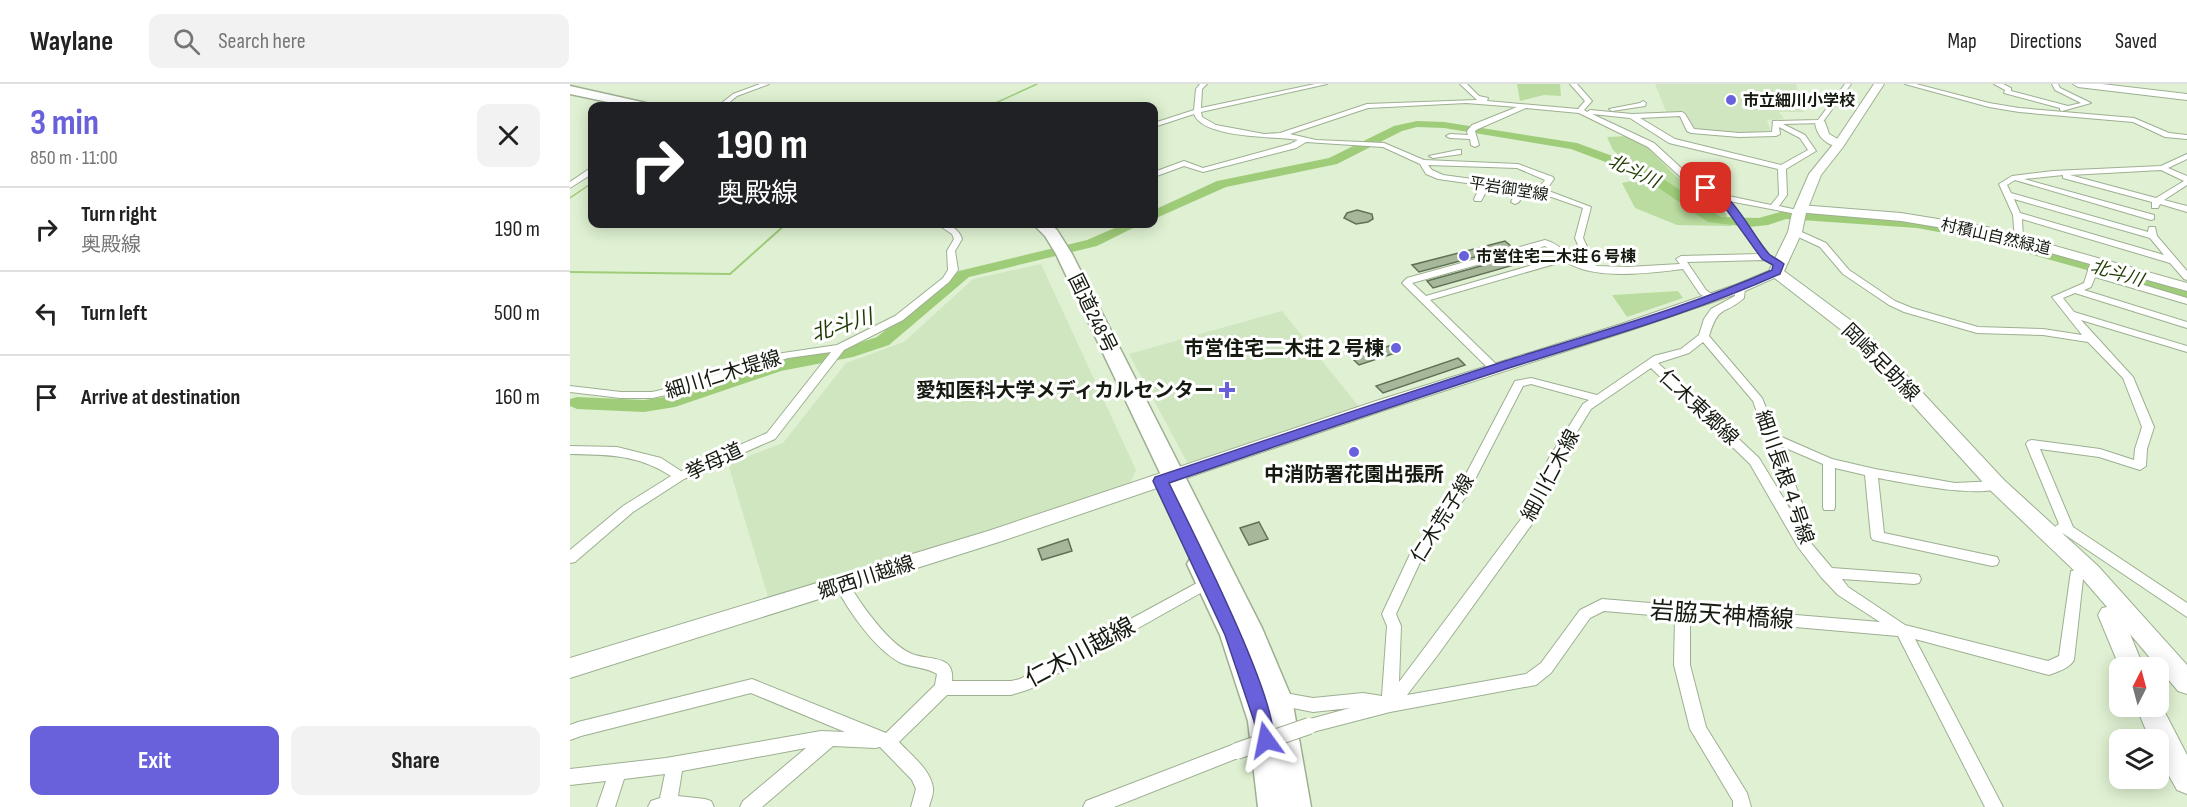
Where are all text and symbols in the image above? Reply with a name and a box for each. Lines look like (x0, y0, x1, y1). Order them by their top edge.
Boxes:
search box (149, 14, 569, 68)
text: Waylane (30, 25, 113, 58)
icon: search (170, 25, 203, 58)
text: Search here (218, 28, 306, 55)
text: Map (1947, 29, 1977, 54)
text: Directions (2010, 29, 2082, 54)
text: Saved (2115, 29, 2157, 54)
place label: 市立細川小学校 (1743, 92, 1855, 111)
marker: 市立細川小学校 (1724, 93, 1738, 107)
text: 3 min (30, 102, 99, 145)
button: close (477, 104, 540, 167)
text: 190 m (717, 120, 808, 171)
icon: right (618, 126, 696, 204)
text: 850 m · 11:00 (30, 146, 118, 170)
water label: 北斗川 (1605, 151, 1665, 193)
pin (1680, 162, 1731, 213)
icon: arrive (1689, 171, 1722, 204)
street label: 平岩御堂線 (1468, 174, 1550, 205)
text: 奥殿線 (717, 178, 798, 210)
text: Turn right (81, 201, 157, 228)
icon: right (30, 213, 63, 246)
text: 190 m (495, 216, 540, 243)
street label: 村積山自然緑道 (1939, 216, 2052, 259)
text: 奥殿線 (81, 233, 141, 257)
place label: 市営住宅二木荘６号棟 (1476, 247, 1636, 267)
marker: 市営住宅二木荘６号棟 (1457, 249, 1471, 263)
water label: 北斗川 (2088, 256, 2148, 292)
street label: 国道248号 (1063, 270, 1122, 357)
icon: left (30, 297, 63, 330)
text: Turn left (81, 300, 147, 327)
text: 500 m (494, 300, 540, 327)
water label: 北斗川 (808, 304, 878, 347)
street label: 岡崎足助線 (1836, 319, 1924, 407)
place label: 市営住宅二木荘２号棟 (1184, 337, 1384, 361)
marker: 市営住宅二木荘２号棟 (1389, 341, 1403, 355)
street label: 細川仁木堤線 (662, 346, 784, 404)
street label: 仁木東郷線 (1654, 365, 1743, 451)
place label: 愛知医科大学メディカルセンター (915, 379, 1214, 403)
icon: arrive (30, 381, 63, 414)
marker: 愛知医科大学メディカルセンター (1218, 381, 1236, 399)
text: Arrive at destination (81, 384, 240, 411)
text: 160 m (495, 384, 540, 411)
street label: 細川長根４号線 (1750, 407, 1818, 547)
street label: 細川仁木線 (1517, 426, 1585, 525)
street label: 挙母道 (682, 438, 747, 485)
marker: 中消防署花園出張所 (1347, 445, 1361, 459)
place label: 中消防署花園出張所 (1264, 463, 1444, 487)
street label: 仁木荒子線 (1406, 470, 1480, 567)
street label: 郷西川越線 (815, 551, 918, 605)
street label: 岩脇天神橋線 (1649, 596, 1795, 635)
street label: 仁木川越線 (1020, 611, 1140, 693)
north arrow (2109, 657, 2169, 717)
map controls (2109, 657, 2169, 789)
position arrow (1234, 708, 1298, 772)
button: Exit (30, 726, 279, 795)
button: Share (291, 726, 540, 795)
button: layers (2109, 729, 2169, 789)

